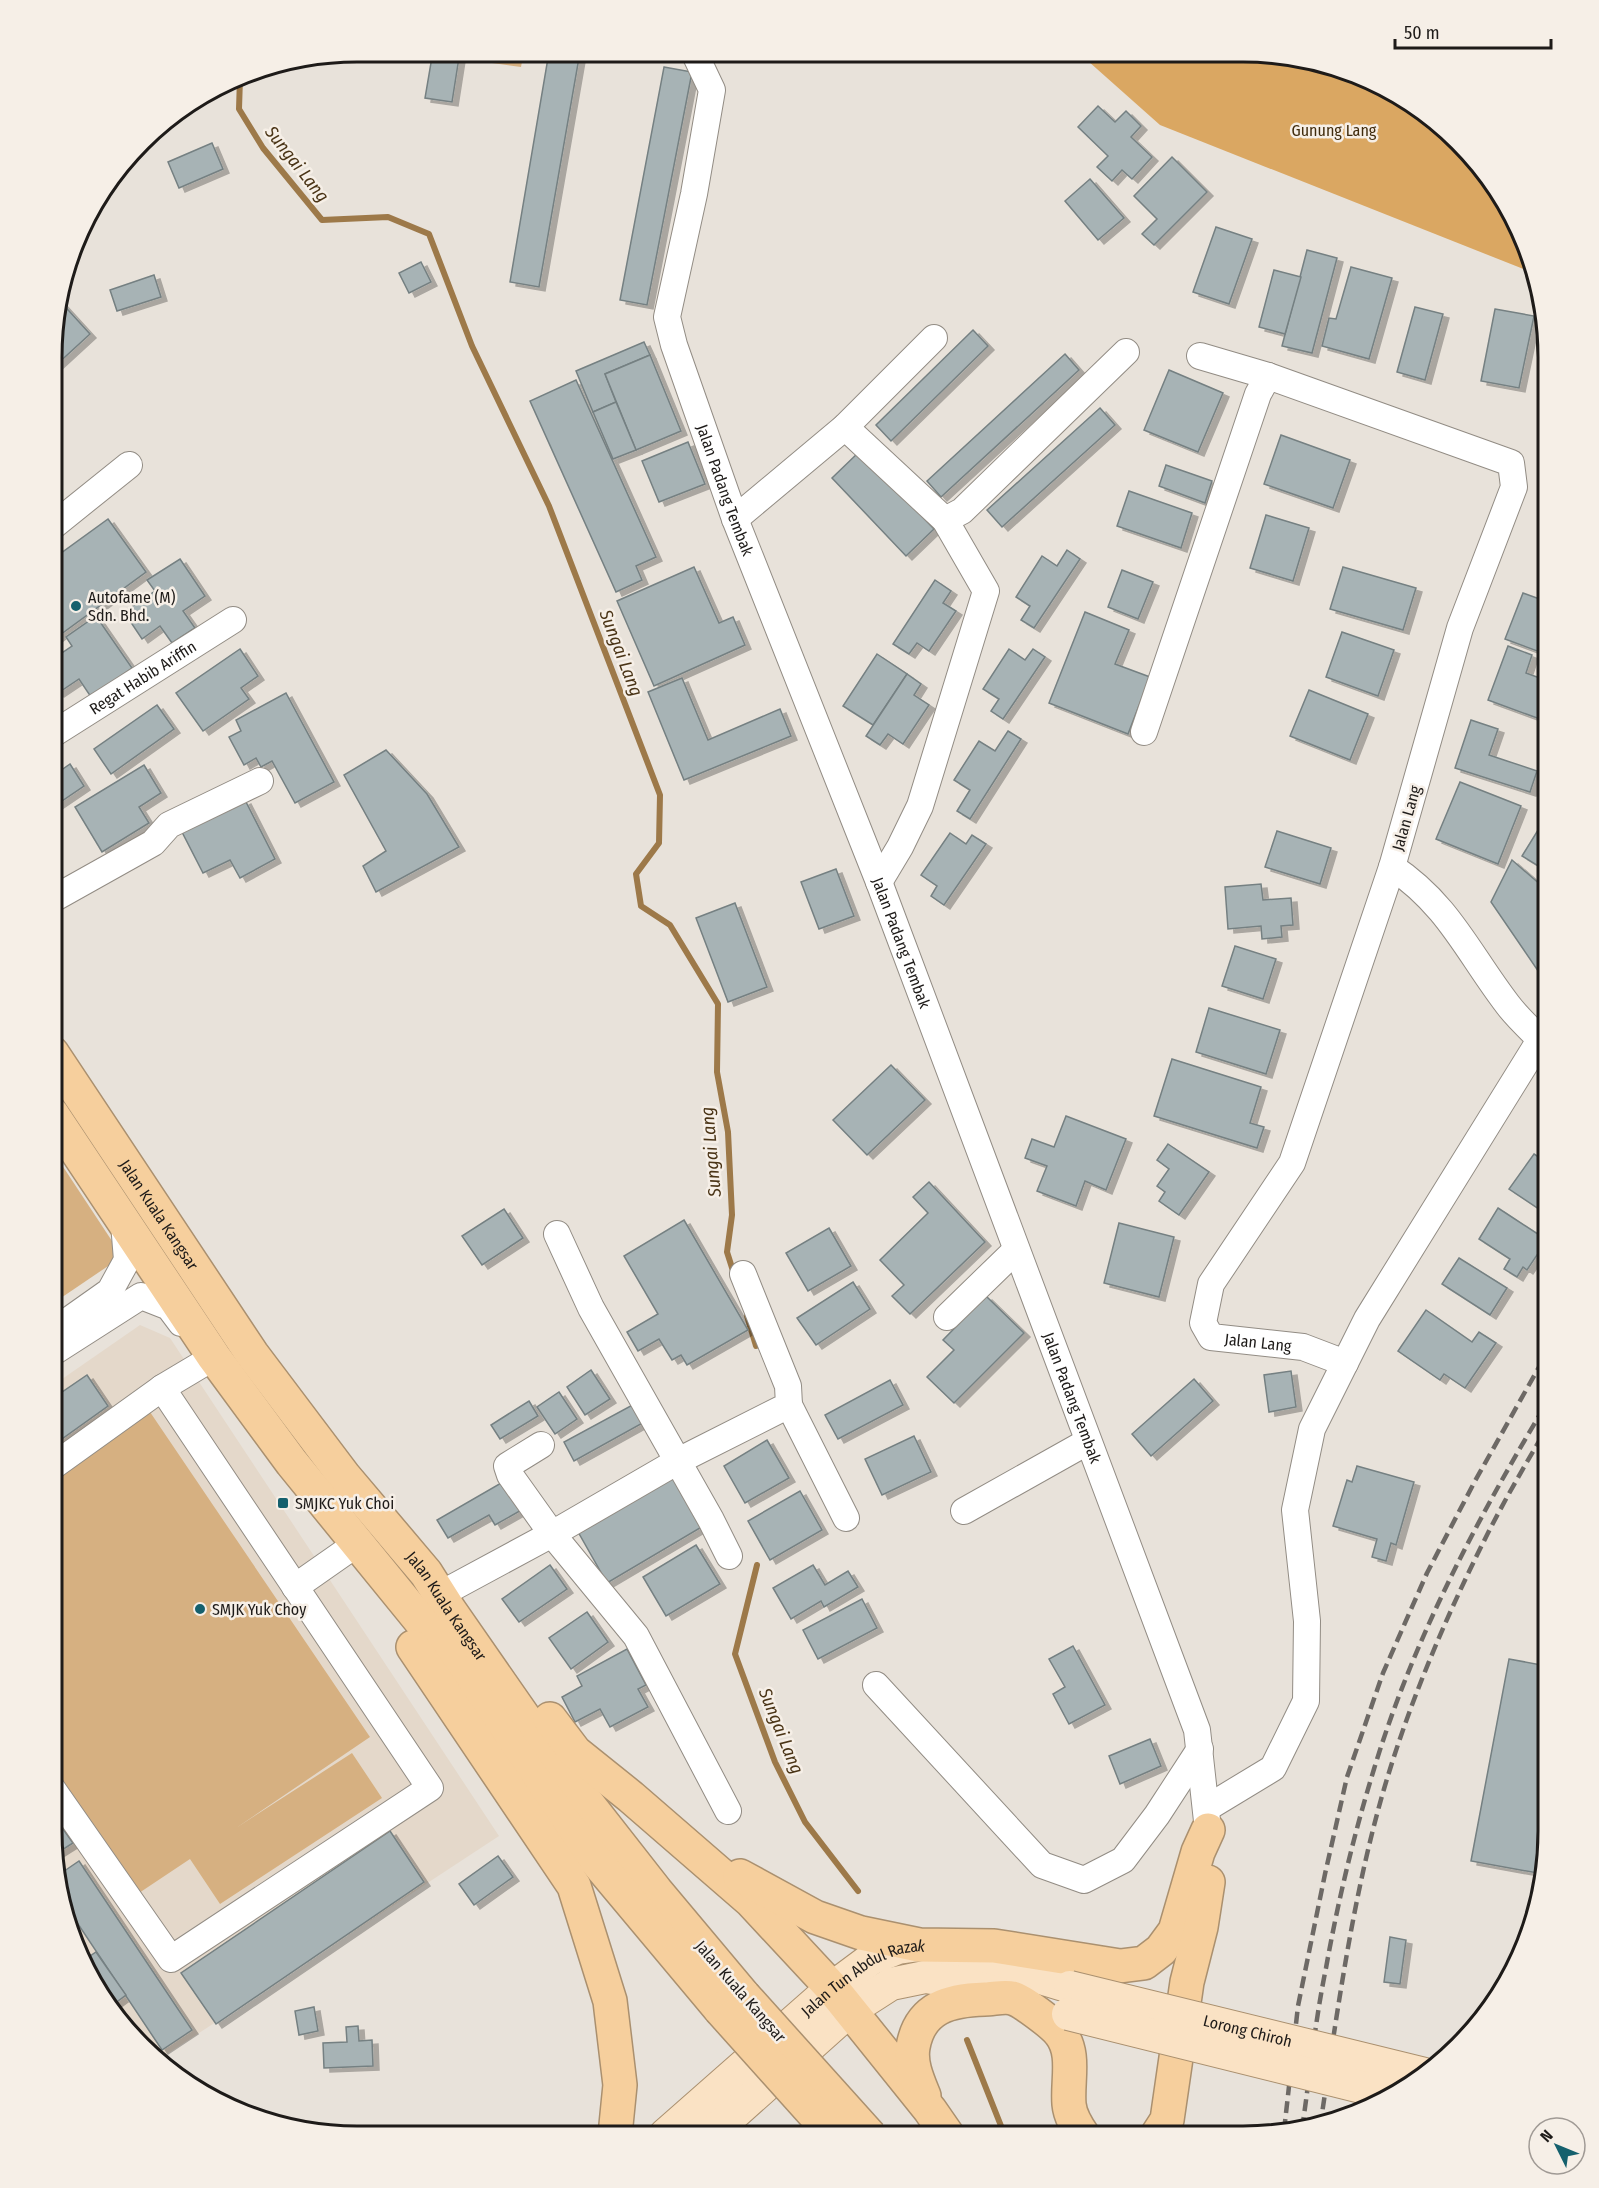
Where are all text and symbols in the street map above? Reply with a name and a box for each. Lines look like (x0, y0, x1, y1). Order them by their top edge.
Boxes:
scale bar (1395, 12, 1551, 50)
text: 50 m (1404, 22, 1440, 44)
water label: Sungai Lang (260, 121, 334, 206)
park label: Gunung Lang (1292, 121, 1377, 140)
street label: Jalan Padang Tembak (693, 422, 758, 559)
place label: Autofame (M) Sdn. Bhd. (88, 588, 176, 625)
marker: Autofame (M) Sdn. Bhd. (69, 599, 83, 613)
water label: Sungai Lang (594, 606, 648, 699)
street label: Regat Habib Ariffin (86, 637, 200, 719)
street label: Jalan Lang (1388, 783, 1425, 853)
street label: Jalan Padang Tembak (868, 875, 935, 1011)
water label: Sungai Lang (696, 1106, 726, 1199)
street label: Jalan Kuala Kangsar (115, 1156, 203, 1274)
street label: Jalan Padang Tembak (1039, 1330, 1105, 1466)
street label: Jalan Lang (1224, 1330, 1293, 1356)
place label: SMJKC Yuk Choi (295, 1494, 394, 1513)
marker: SMJKC Yuk Choi (276, 1496, 290, 1510)
street label: Jalan Kuala Kangsar (402, 1548, 491, 1665)
place label: SMJK Yuk Choy (212, 1600, 307, 1619)
marker: SMJK Yuk Choy (193, 1602, 207, 1616)
water label: Sungai Lang (753, 1684, 808, 1777)
street label: Jalan Tun Abdul Razak (797, 1936, 927, 2021)
street label: Jalan Kuala Kangsar (691, 1937, 790, 2046)
street label: Lorong Chiroh (1201, 2011, 1294, 2051)
north arrow (1527, 2116, 1587, 2176)
text: N (1536, 2126, 1557, 2146)

